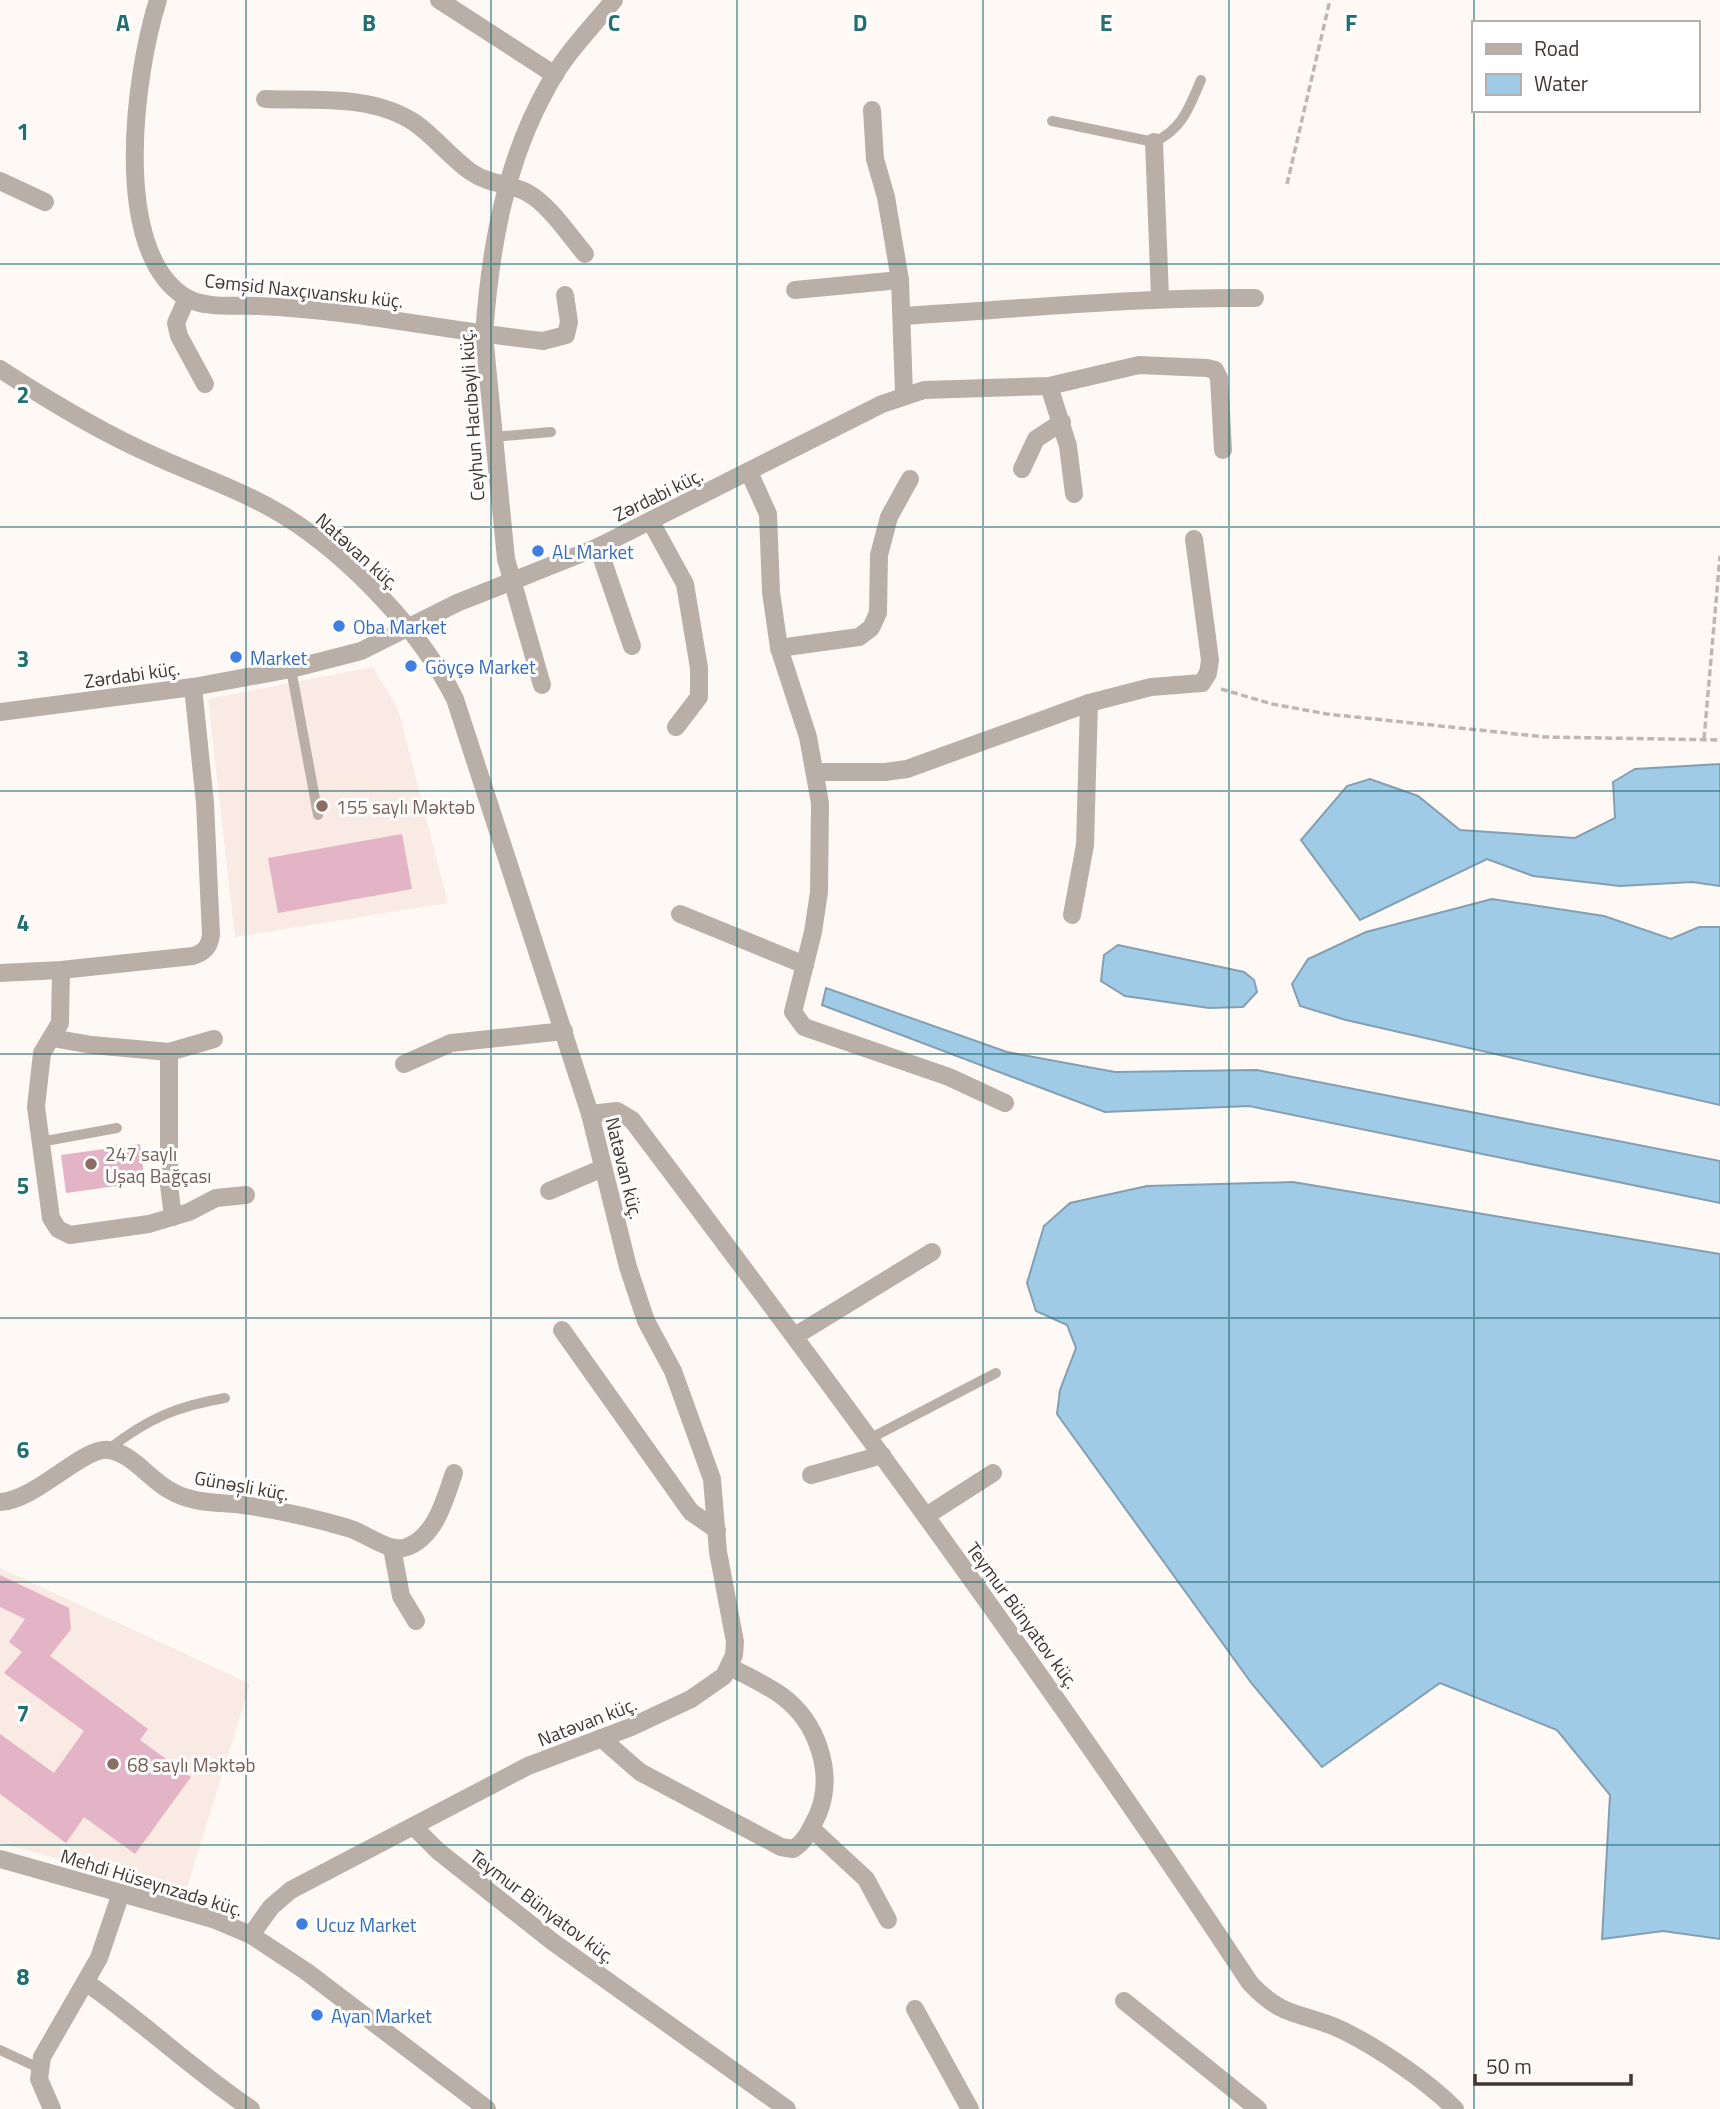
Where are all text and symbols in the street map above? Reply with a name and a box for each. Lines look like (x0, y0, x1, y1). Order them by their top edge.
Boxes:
text: A (116, 5, 130, 40)
text: B (362, 5, 376, 40)
text: C (608, 5, 620, 40)
text: D (853, 5, 867, 40)
text: E (1100, 5, 1112, 40)
text: F (1345, 5, 1357, 40)
legend (1472, 21, 1699, 112)
text: Road (1534, 32, 1579, 64)
text: Water (1534, 67, 1588, 99)
text: 1 (17, 114, 29, 149)
street label: Cəmşid Naxçıvansku küç. (203, 265, 405, 315)
street label: Ceyhun Hacıbəyli küç. (451, 328, 491, 502)
text: 2 (17, 377, 29, 412)
street label: Zərdabi küç. (608, 460, 708, 528)
street label: Natəvan küç. (310, 505, 406, 597)
place label: AL Market (552, 537, 634, 566)
marker: AL Market (530, 543, 546, 559)
place label: Oba Market (353, 612, 447, 641)
marker: Oba Market (331, 618, 347, 634)
text: 3 (17, 641, 29, 676)
place label: Market (250, 643, 307, 672)
marker: Market (228, 649, 244, 665)
place label: Göyçə Market (425, 652, 536, 681)
street label: Zərdabi küç. (82, 653, 182, 695)
marker: Göyçə Market (403, 658, 419, 674)
place label: 155 saylı Məktəb (336, 792, 475, 821)
marker: 155 saylı Məktəb (314, 798, 330, 814)
text: 4 (17, 905, 29, 940)
street label: Natəvan küç. (598, 1114, 652, 1222)
place label: 247 saylı Uşaq Bağçası (105, 1139, 211, 1190)
marker: 247 saylı Uşaq Bağçası (83, 1156, 99, 1172)
text: 5 (17, 1168, 29, 1203)
text: 6 (17, 1432, 30, 1467)
street label: Günəşli küç. (192, 1462, 292, 1508)
street label: Teymur Bünyatov küç. (960, 1536, 1086, 1694)
street label: Natəvan küç. (533, 1689, 641, 1753)
text: 7 (17, 1696, 29, 1731)
place label: 68 saylı Məktəb (127, 1750, 255, 1779)
marker: 68 saylı Məktəb (105, 1756, 121, 1772)
street label: Mehdi Hüseynzadə küç. (57, 1840, 247, 1924)
street label: Teymur Bünyatov küç. (464, 1842, 622, 1970)
place label: Ucuz Market (316, 1910, 417, 1939)
marker: Ucuz Market (294, 1916, 310, 1932)
text: 8 (17, 1959, 30, 1994)
place label: Ayan Market (331, 2001, 432, 2030)
marker: Ayan Market (309, 2007, 325, 2023)
scale bar (1475, 2042, 1631, 2086)
text: 50 m (1486, 2050, 1532, 2082)

